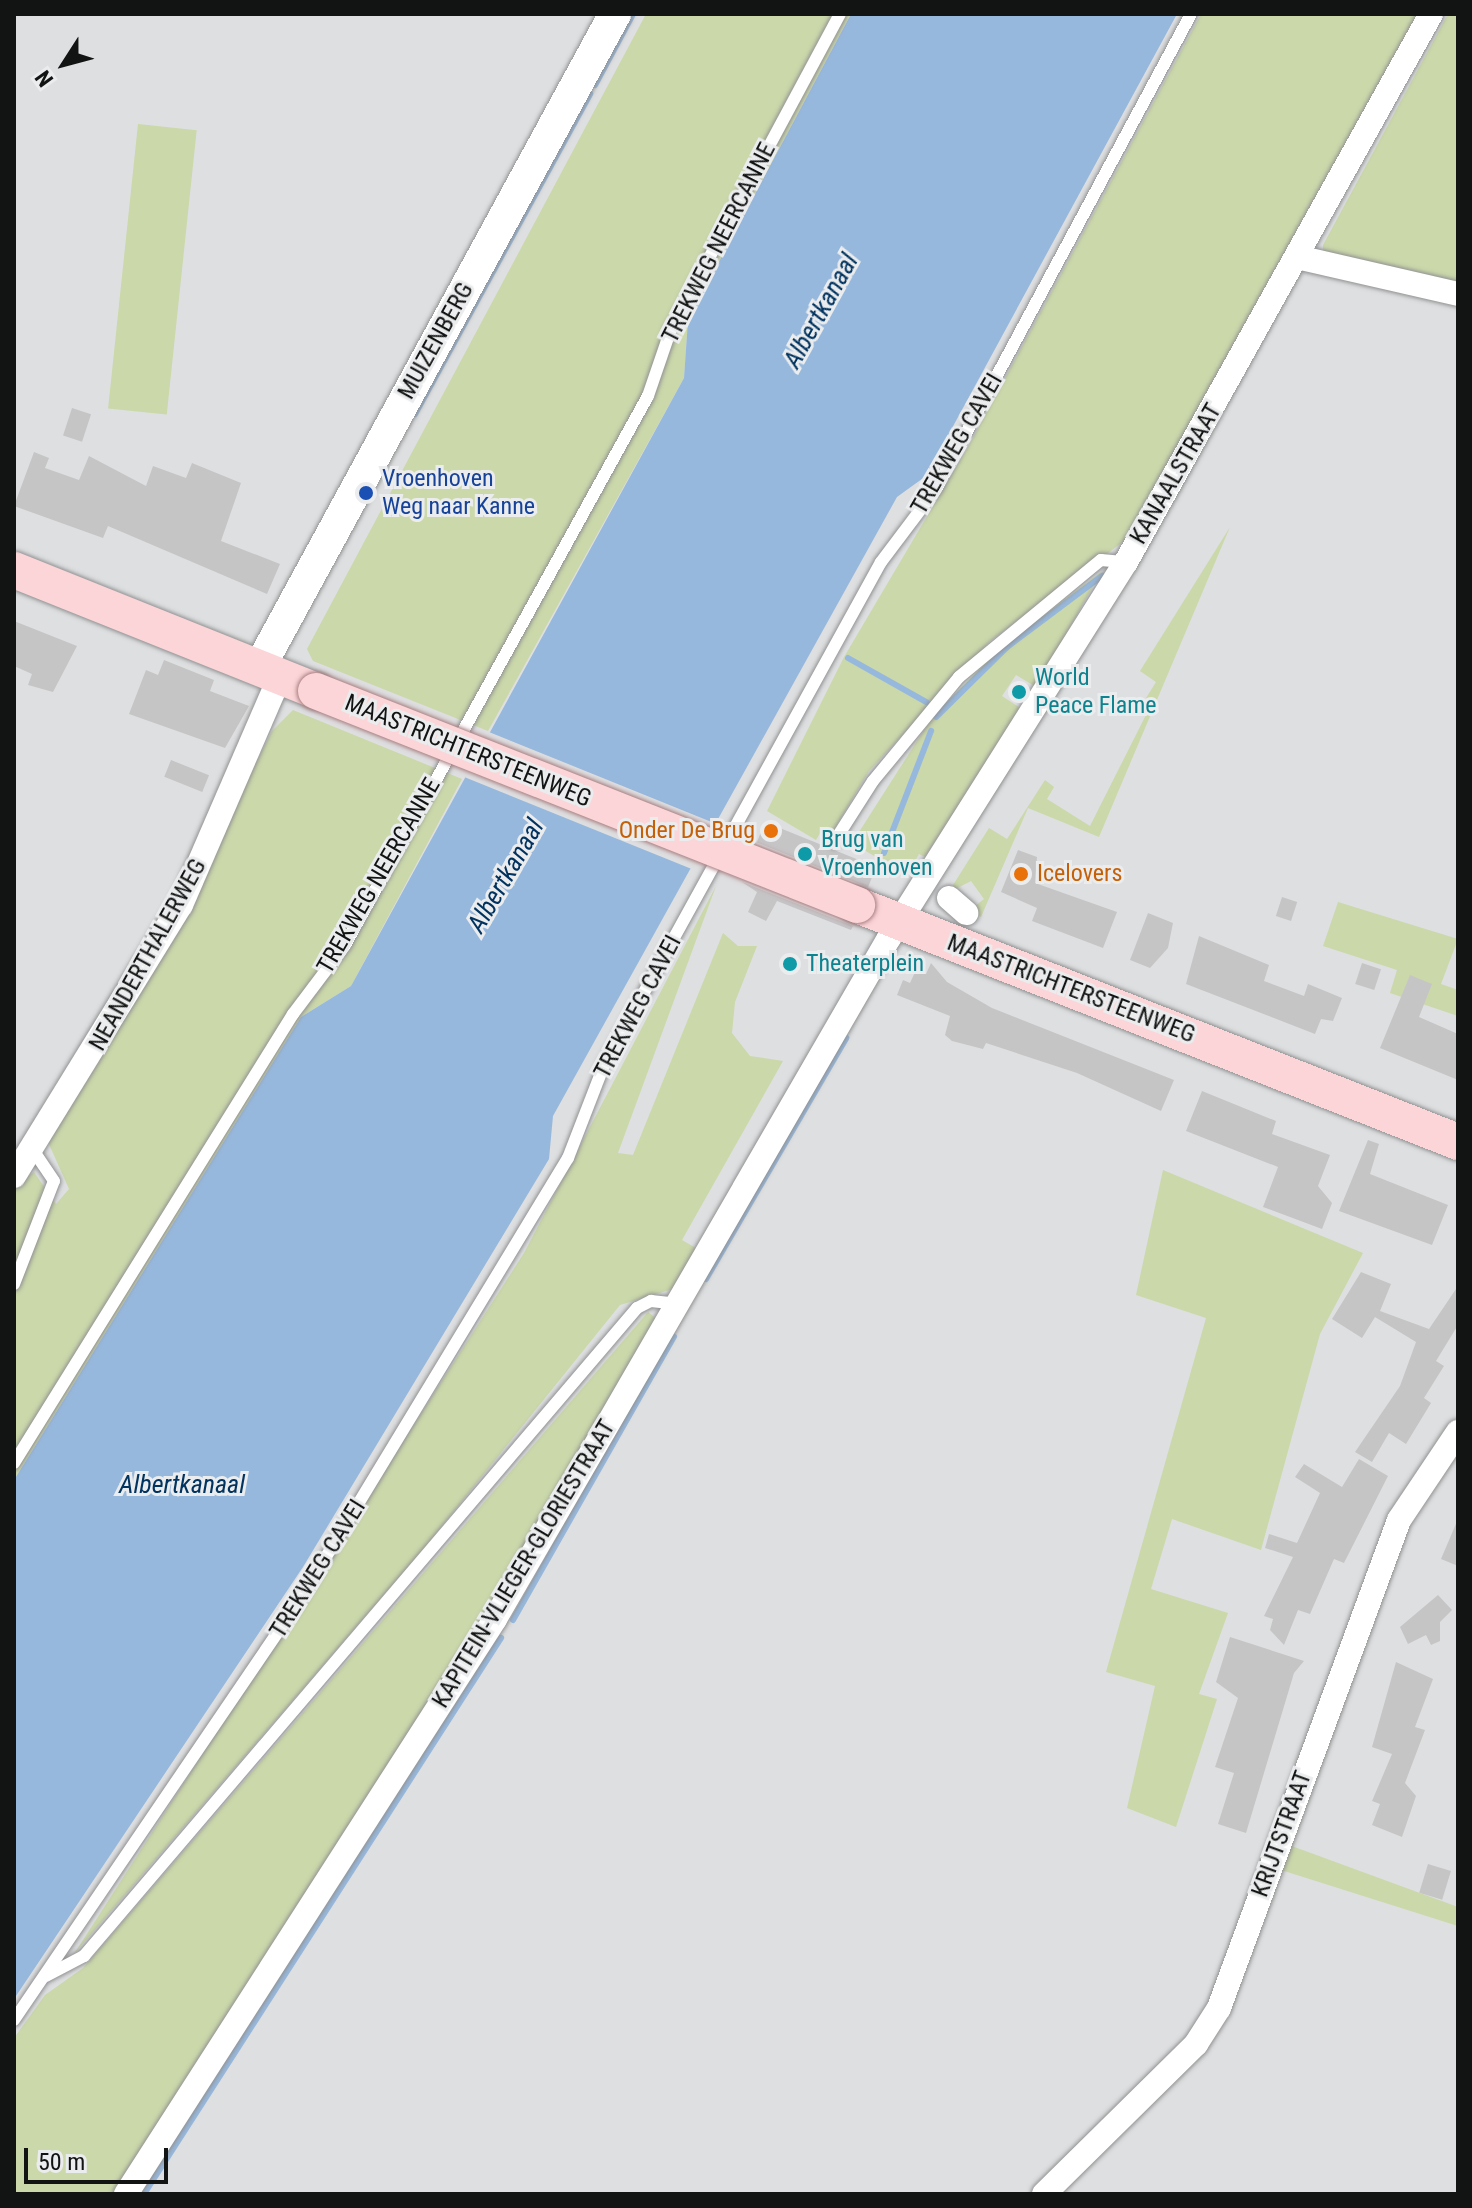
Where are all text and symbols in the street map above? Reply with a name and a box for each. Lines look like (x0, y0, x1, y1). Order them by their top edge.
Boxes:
north arrow (24, 24, 104, 104)
text: N (30, 66, 58, 91)
street label: TREKWEG NEERCANNE (656, 138, 782, 348)
water label: Albertkanaal (777, 248, 865, 374)
street label: MUIZENBERG (392, 278, 480, 404)
street label: TREKWEG CAVEI (905, 368, 1009, 520)
street label: KANAALSTRAAT (1124, 399, 1228, 549)
place label: Vroenhoven Weg naar Kanne (382, 465, 535, 521)
marker: Vroenhoven Weg naar Kanne (357, 484, 375, 502)
place label: World Peace Flame (1035, 664, 1157, 720)
marker: World Peace Flame (1010, 683, 1028, 701)
street label: MAASTRICHTERSTEENWEG (341, 688, 595, 814)
street label: TREKWEG NEERCANNE (311, 773, 447, 979)
water label: Albertkanaal (461, 814, 551, 938)
place label: Onder De Brug (619, 817, 755, 845)
marker: Onder De Brug (762, 822, 780, 840)
place label: Brug van Vroenhoven (821, 826, 933, 882)
marker: Brug van Vroenhoven (796, 845, 814, 863)
street label: NEANDERTHALERWEG (83, 854, 213, 1056)
place label: Icelovers (1037, 860, 1122, 888)
marker: Icelovers (1012, 865, 1030, 883)
street label: MAASTRICHTERSTEENWEG (943, 928, 1199, 1050)
street label: TREKWEG CAVEI (588, 931, 688, 1083)
place label: Theaterplein (806, 950, 924, 978)
marker: Theaterplein (781, 955, 799, 973)
street label: KAPITEIN-VLIEGER-GLORIESTRAAT (426, 1415, 622, 1713)
water label: Albertkanaal (119, 1469, 245, 1501)
street label: TREKWEG CAVEI (264, 1494, 372, 1644)
street label: KRIJTSTRAAT (1246, 1767, 1318, 1901)
scale bar (28, 2132, 172, 2182)
text: 50 m (38, 2148, 85, 2176)

